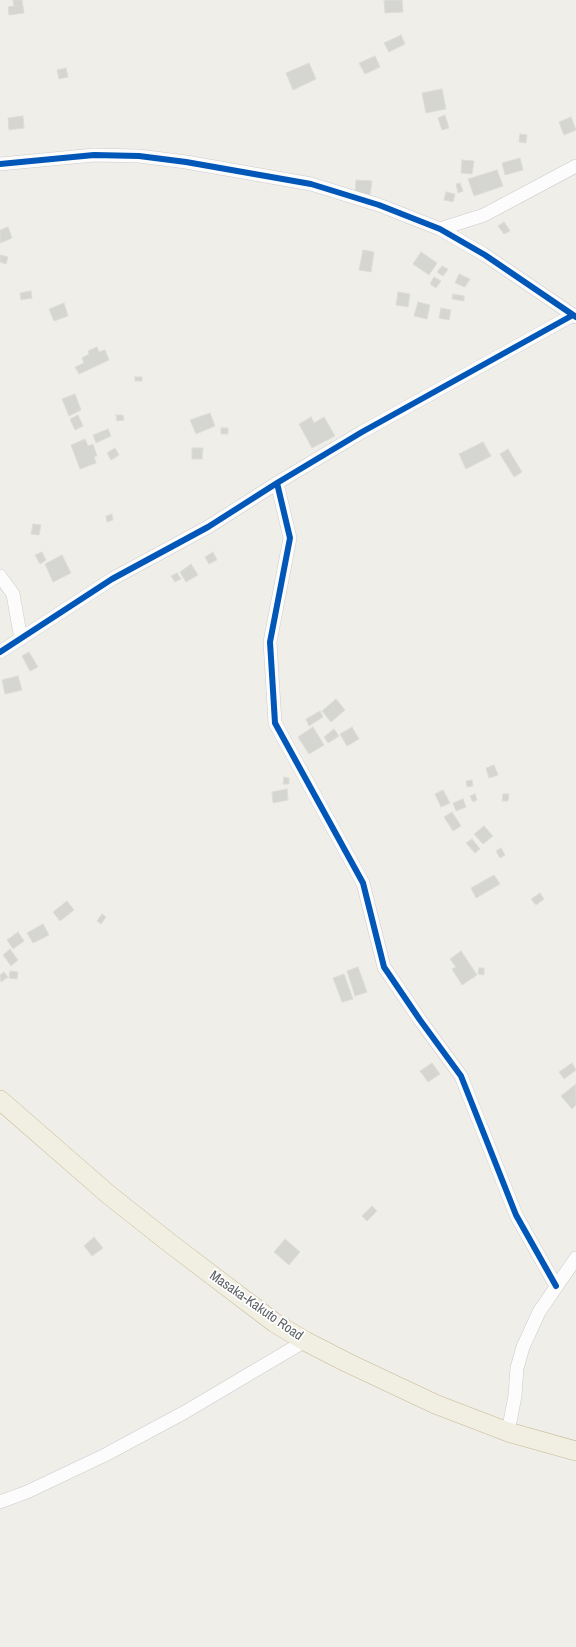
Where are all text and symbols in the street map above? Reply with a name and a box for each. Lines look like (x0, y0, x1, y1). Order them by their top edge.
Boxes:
street label: Masaka-Kakuto Road (206, 1267, 306, 1345)

